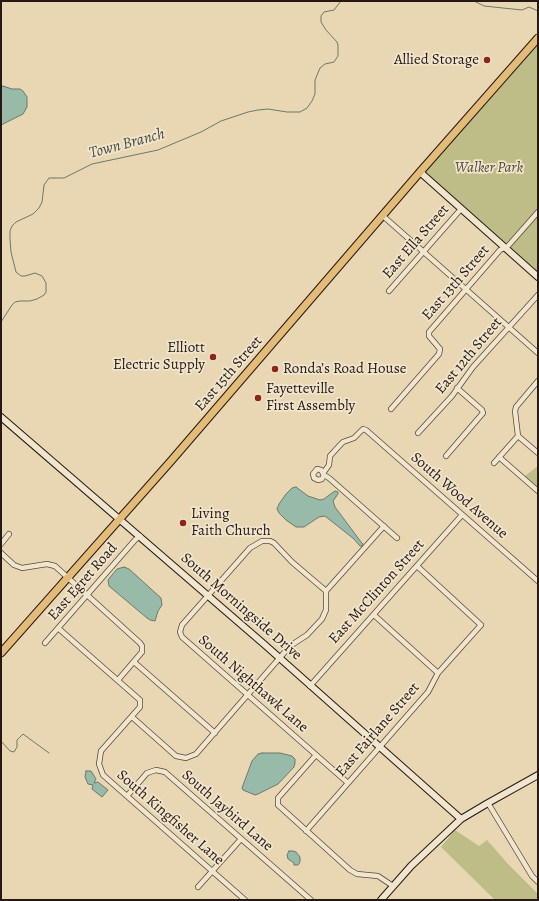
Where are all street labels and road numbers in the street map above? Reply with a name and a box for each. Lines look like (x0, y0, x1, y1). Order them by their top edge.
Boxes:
street label: East Ella Street (379, 201, 453, 283)
street label: East 13th Street (418, 242, 494, 324)
street label: East 12th Street (432, 314, 506, 398)
street label: East 15th Street (191, 333, 267, 415)
street label: South Wood Avenue (407, 449, 511, 543)
street label: East McClinton Street (325, 536, 429, 648)
street label: East Egret Road (44, 540, 122, 624)
street label: South Morningside Drive (177, 549, 305, 665)
street label: South Nighthawk Lane (194, 631, 312, 737)
street label: East Fairlane Street (332, 679, 424, 781)
street label: South Jaybird Lane (178, 766, 276, 856)
street label: South Kingfisher Lane (113, 767, 227, 869)

